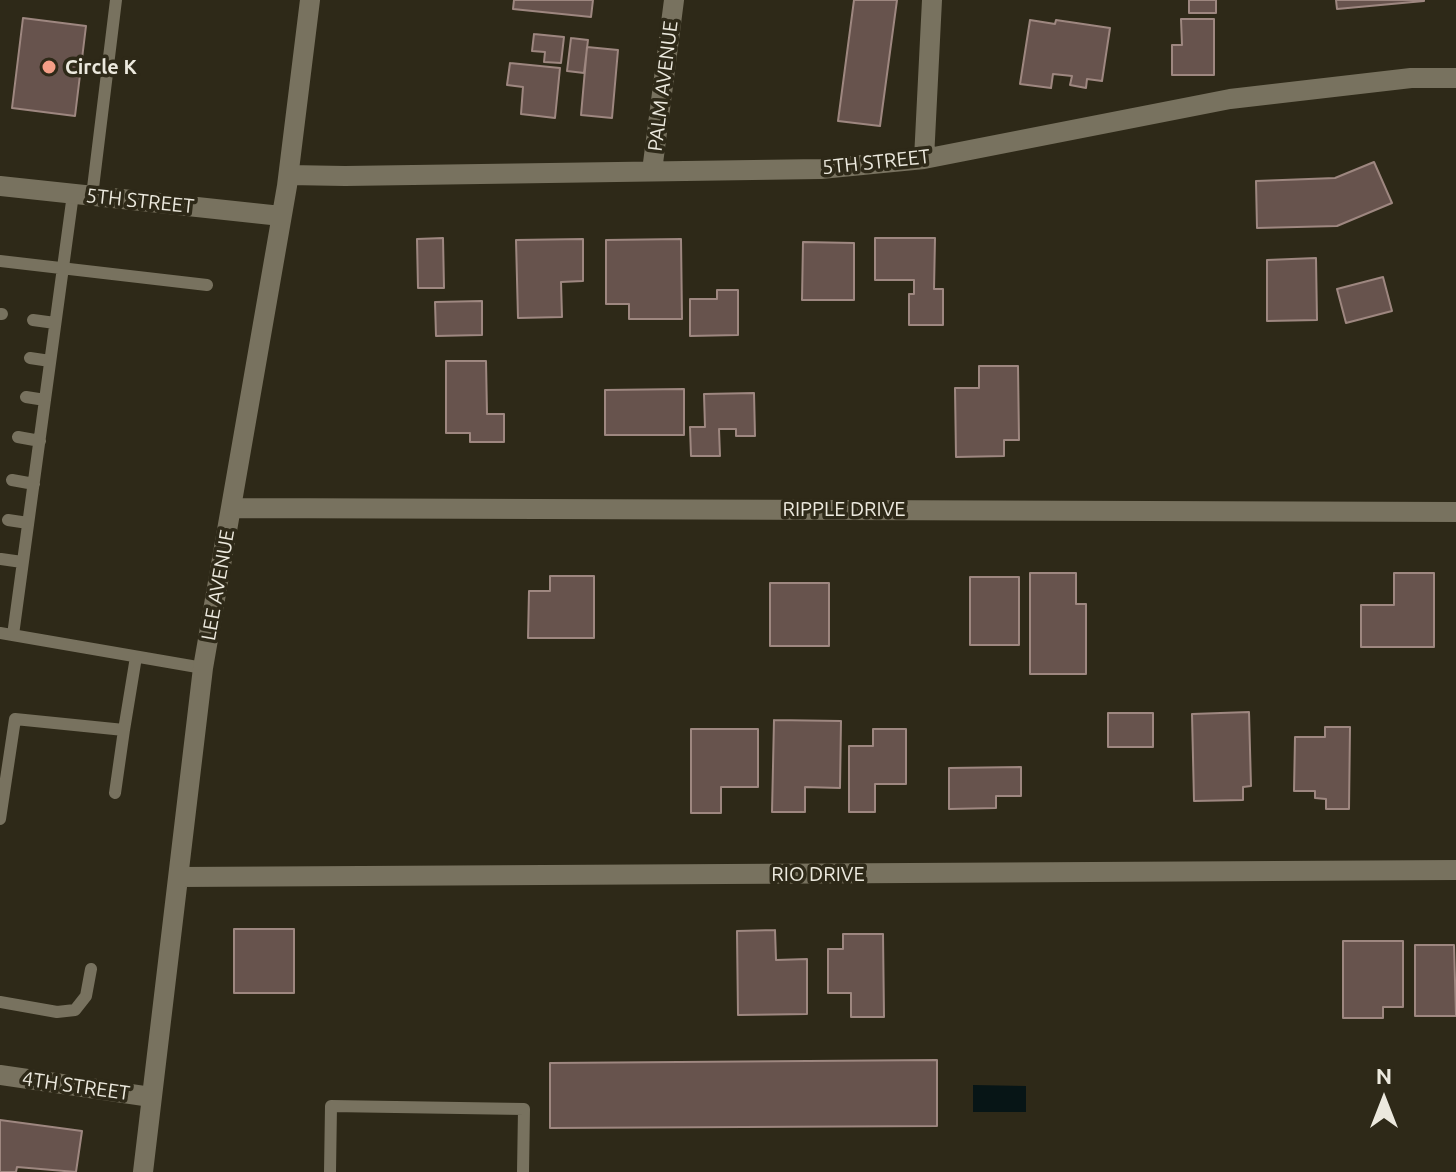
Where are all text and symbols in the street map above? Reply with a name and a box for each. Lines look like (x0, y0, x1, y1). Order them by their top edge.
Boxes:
street label: PALM AVENUE (643, 19, 683, 153)
place label: Circle K (65, 55, 137, 79)
marker: Circle K (40, 58, 58, 76)
street label: 5TH STREET (821, 144, 931, 180)
street label: 5TH STREET (85, 183, 195, 219)
street label: RIPPLE DRIVE (782, 497, 906, 521)
street label: LEE AVENUE (196, 528, 240, 642)
street label: RIO DRIVE (771, 862, 865, 886)
north arrow (1344, 1060, 1424, 1140)
text: N (1376, 1063, 1392, 1088)
street label: 4TH STREET (21, 1067, 131, 1105)

